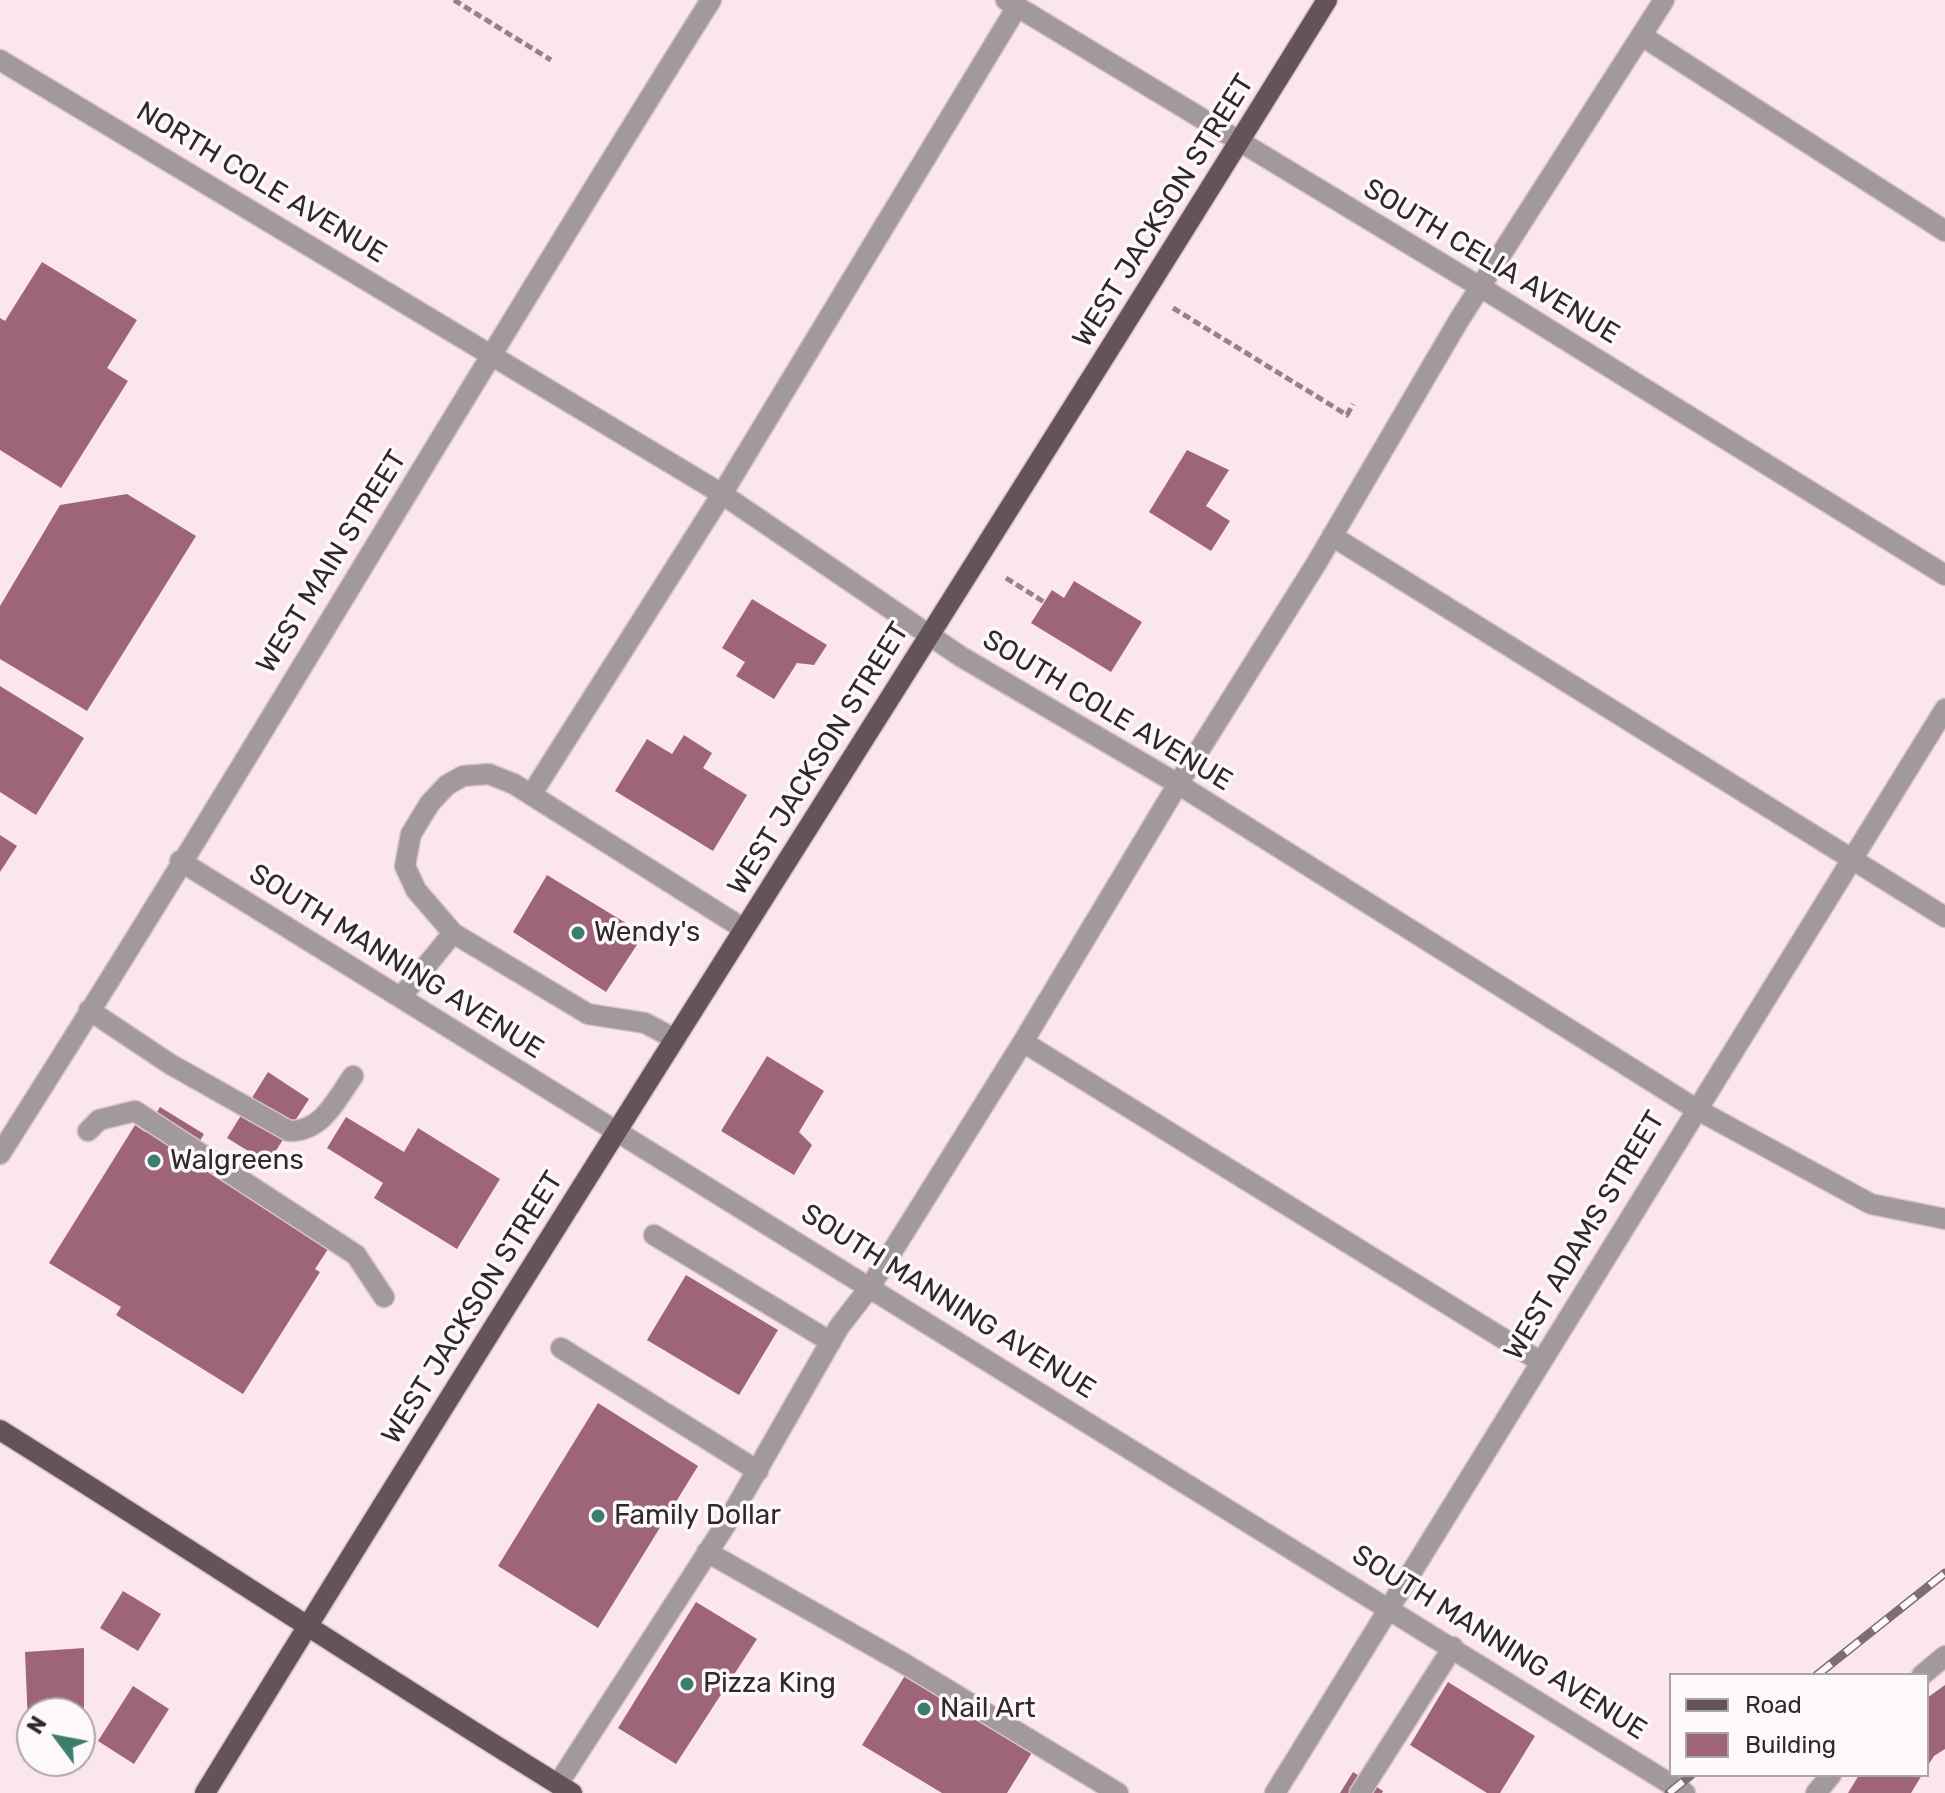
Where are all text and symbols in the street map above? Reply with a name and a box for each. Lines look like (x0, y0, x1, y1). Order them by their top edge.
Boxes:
street label: WEST JACKSON STREET (1066, 68, 1262, 354)
street label: NORTH COLE AVENUE (130, 95, 392, 271)
street label: SOUTH CELIA AVENUE (1357, 172, 1625, 352)
street label: WEST MAIN STREET (250, 444, 414, 680)
street label: WEST JACKSON STREET (721, 616, 917, 902)
street label: SOUTH COLE AVENUE (976, 623, 1238, 799)
street label: SOUTH MANNING AVENUE (243, 857, 549, 1067)
place label: Wendy's (594, 916, 700, 950)
marker: Wendy's (569, 924, 587, 942)
street label: WEST ADAMS STREET (1497, 1105, 1673, 1367)
place label: Walgreens (170, 1144, 304, 1178)
marker: Walgreens (145, 1152, 163, 1170)
street label: WEST JACKSON STREET (375, 1165, 571, 1451)
street label: SOUTH MANNING AVENUE (795, 1197, 1101, 1407)
place label: Family Dollar (614, 1499, 781, 1533)
marker: Family Dollar (589, 1507, 607, 1525)
street label: SOUTH MANNING AVENUE (1346, 1538, 1652, 1748)
place label: Pizza King (703, 1667, 836, 1701)
legend (1669, 1673, 1929, 1777)
marker: Pizza King (678, 1675, 696, 1693)
text: Road (1745, 1691, 1802, 1719)
place label: Nail Art (940, 1692, 1036, 1726)
north arrow (16, 1697, 96, 1777)
marker: Nail Art (915, 1700, 933, 1718)
text: N (21, 1711, 53, 1739)
text: Building (1745, 1731, 1836, 1759)

